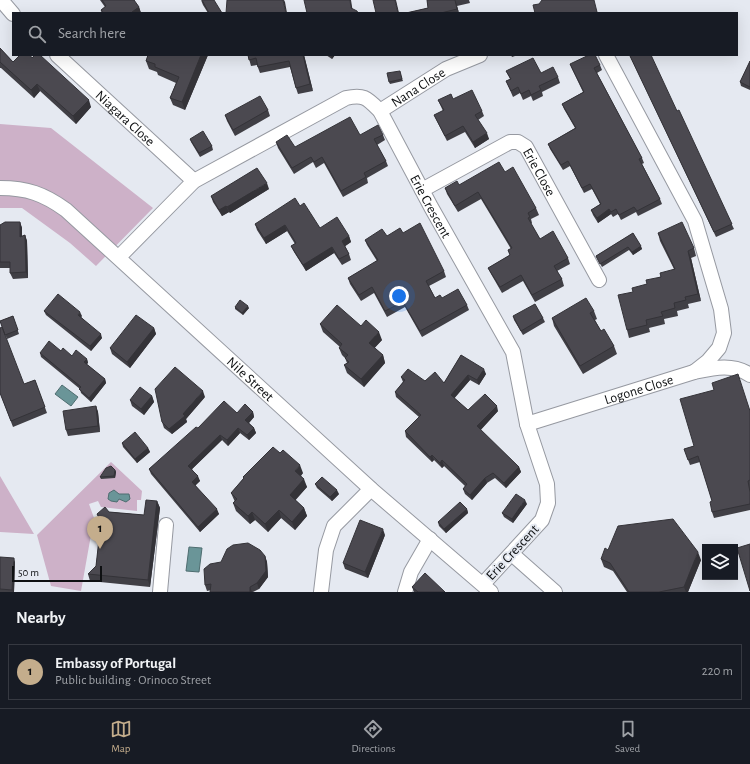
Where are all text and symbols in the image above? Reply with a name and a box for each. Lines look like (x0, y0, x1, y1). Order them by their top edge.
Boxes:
search box (12, 12, 738, 56)
icon: search (26, 23, 48, 45)
text: Search here (58, 26, 126, 41)
street label: Nana Close (389, 65, 448, 110)
street label: Niagara Close (92, 88, 157, 149)
street label: Erie Close (520, 146, 558, 199)
street label: Erie Crescent (407, 173, 453, 241)
your location (389, 286, 409, 306)
street label: Nile Street (224, 355, 276, 405)
street label: Logone Close (603, 373, 675, 407)
pin: 1 (87, 516, 113, 549)
street label: Erie Crescent (484, 522, 542, 583)
map controls (702, 544, 738, 580)
button: layers (702, 544, 738, 580)
scale bar (12, 564, 102, 583)
text: 50 m (18, 567, 39, 578)
text: Nearby (16, 609, 66, 626)
text: Embassy of Portugal (55, 656, 176, 671)
text: 1 (28, 665, 32, 678)
text: 220 m (702, 665, 733, 678)
text: Public building · Orinoco Street (55, 674, 211, 687)
tab: Map (110, 718, 132, 755)
tab: Directions (351, 718, 395, 755)
tab: Saved (615, 718, 640, 755)

